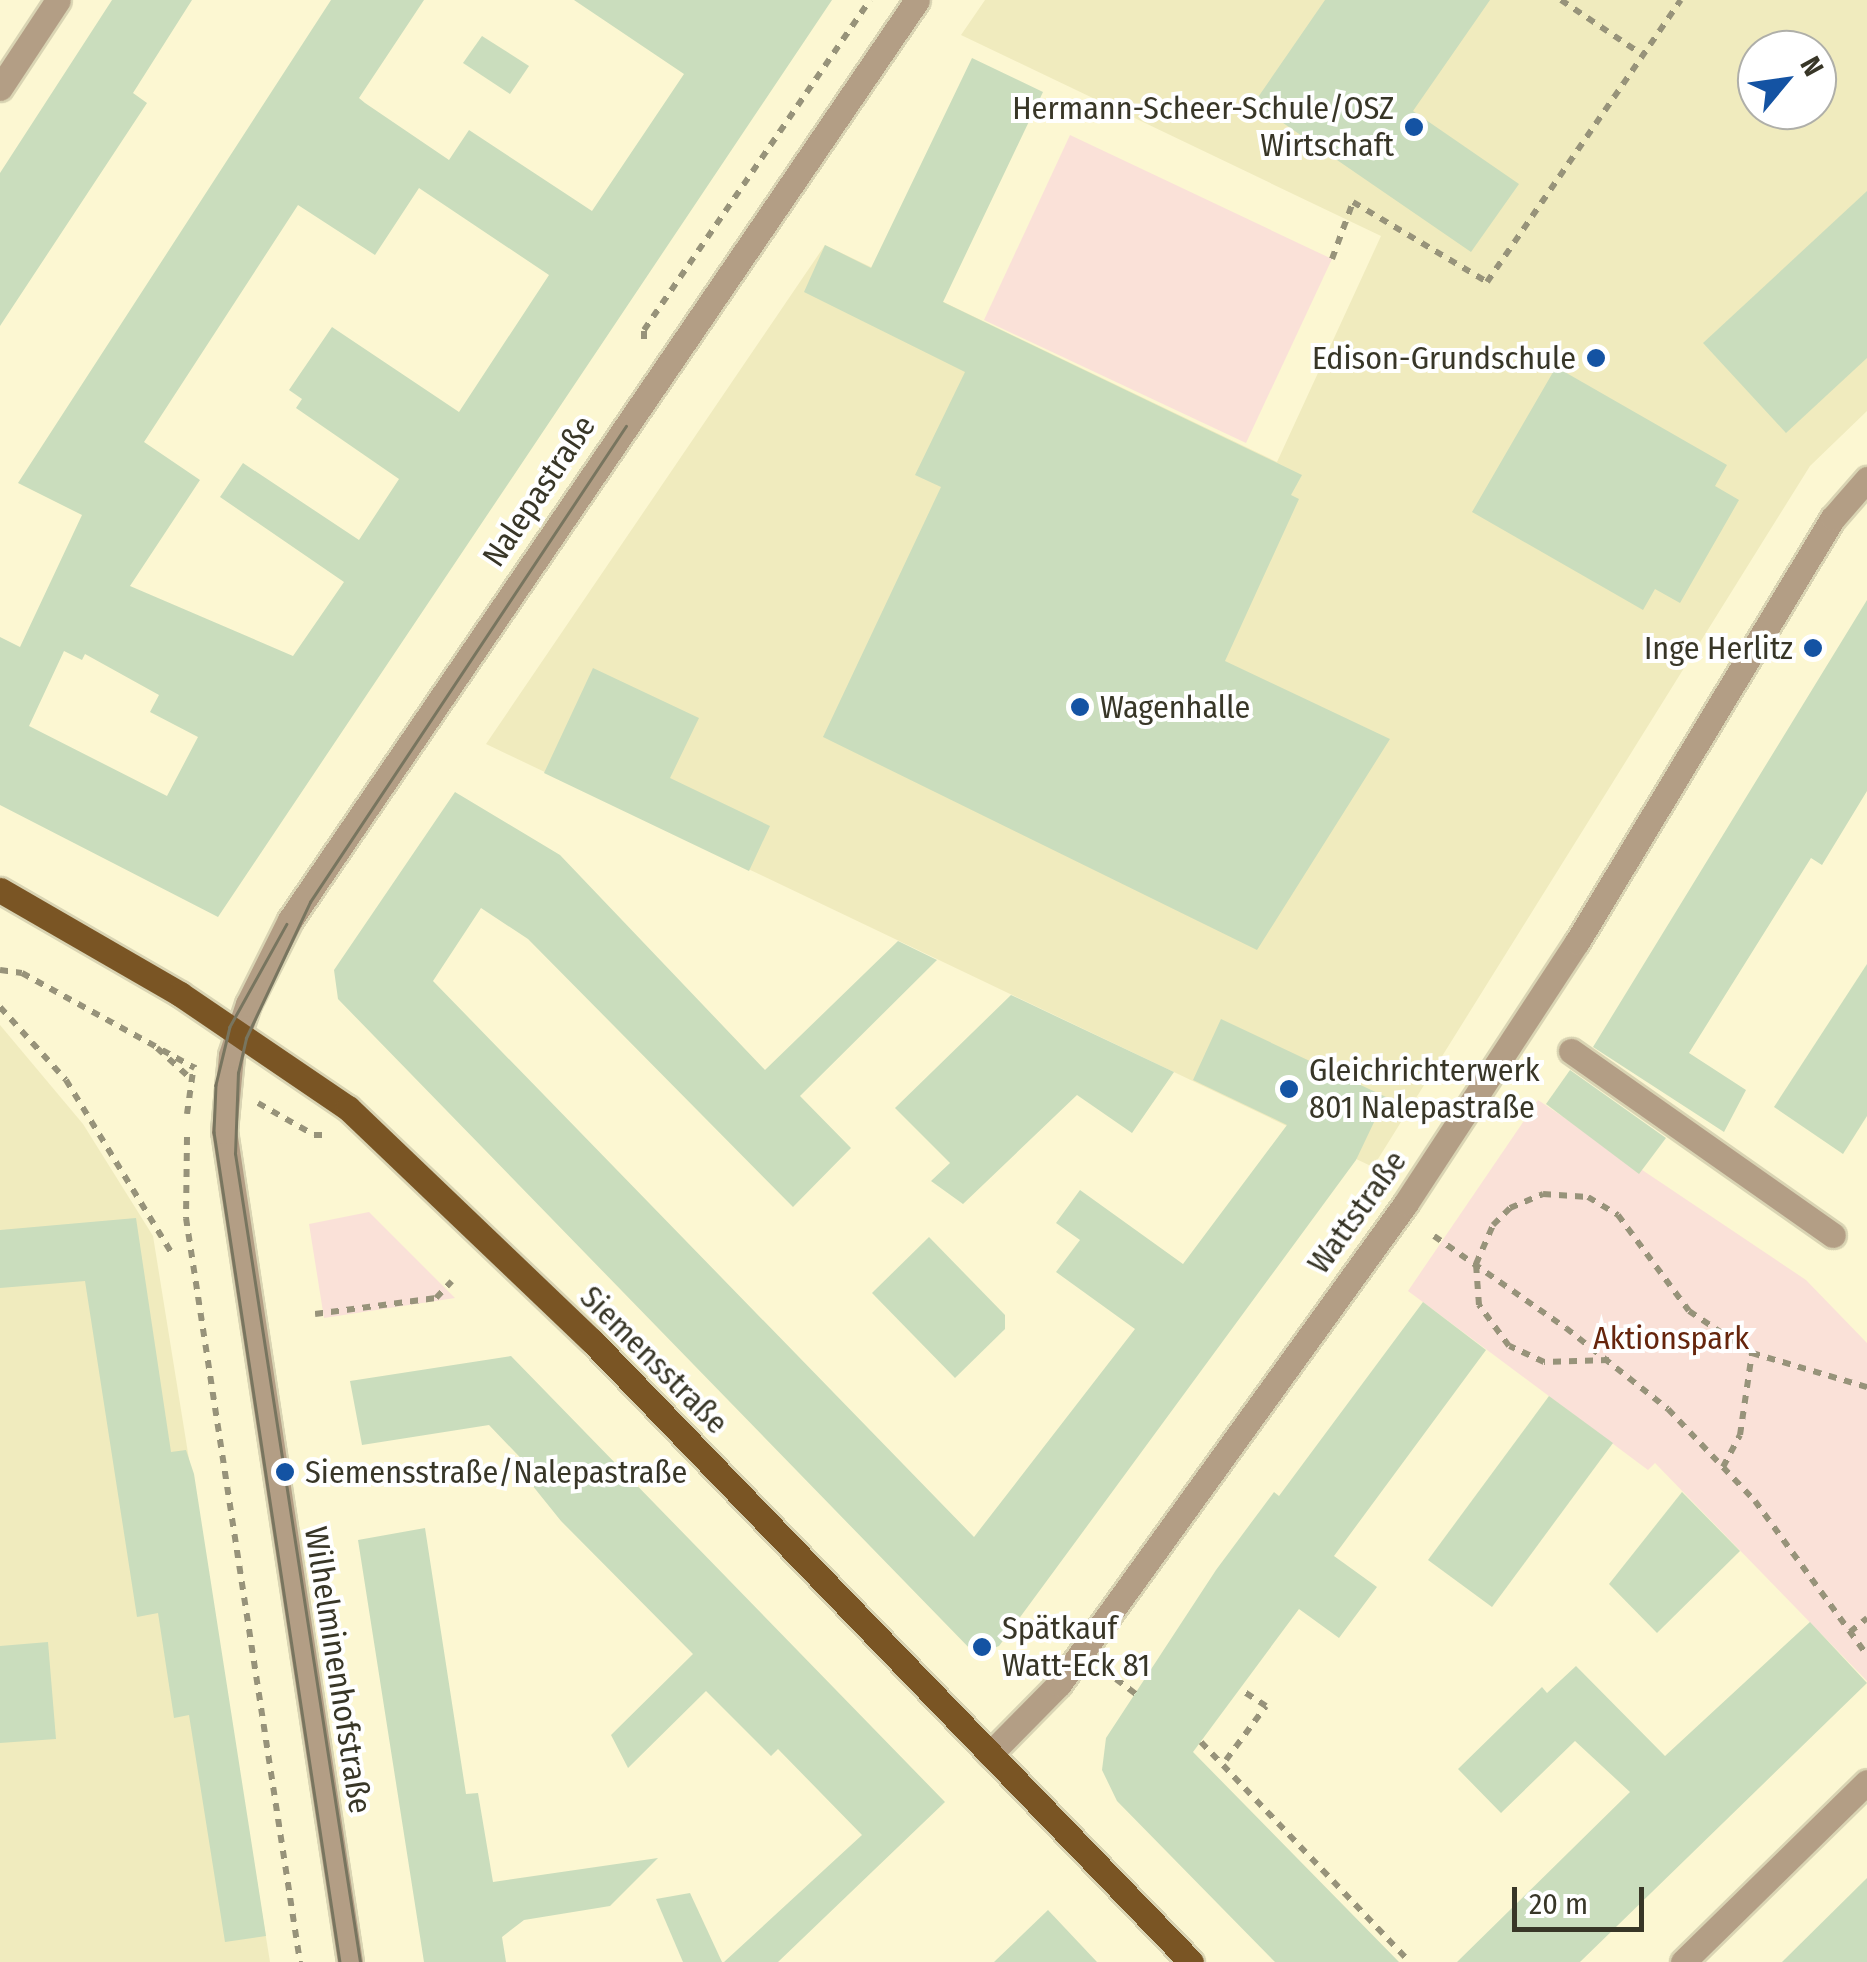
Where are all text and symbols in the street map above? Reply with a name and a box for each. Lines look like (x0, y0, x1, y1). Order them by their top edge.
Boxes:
north arrow (1737, 30, 1837, 130)
text: N (1793, 51, 1830, 82)
place label: Hermann-Scheer-Schule/OSZ Wirtschaft (1012, 90, 1394, 165)
marker: Hermann-Scheer-Schule/OSZ Wirtschaft (1403, 116, 1425, 138)
place label: Edison-Grundschule (1312, 339, 1576, 377)
marker: Edison-Grundschule (1585, 347, 1607, 369)
street label: Nalepastraße (474, 408, 604, 574)
place label: Inge Herlitz (1644, 629, 1793, 667)
marker: Inge Herlitz (1802, 637, 1824, 659)
place label: Wagenhalle (1100, 688, 1250, 726)
marker: Wagenhalle (1069, 696, 1091, 718)
place label: Gleichrichterwerk 801 Nalepastraße (1309, 1052, 1540, 1127)
marker: Gleichrichterwerk 801 Nalepastraße (1278, 1078, 1300, 1100)
street label: Wattstraße (1300, 1143, 1414, 1281)
street label: Siemensstraße (572, 1278, 736, 1442)
park label: Aktionspark (1593, 1319, 1749, 1357)
place label: Siemensstraße/Nalepastraße (305, 1453, 687, 1491)
marker: Siemensstraße/Nalepastraße (274, 1461, 296, 1483)
street label: Wilhelminenhofstraße (296, 1524, 380, 1816)
place label: Spätkauf Watt-Eck 81 (1002, 1610, 1150, 1685)
marker: Spätkauf Watt-Eck 81 (971, 1636, 993, 1658)
scale bar (1517, 1867, 1650, 1929)
text: 20 m (1529, 1886, 1588, 1922)

